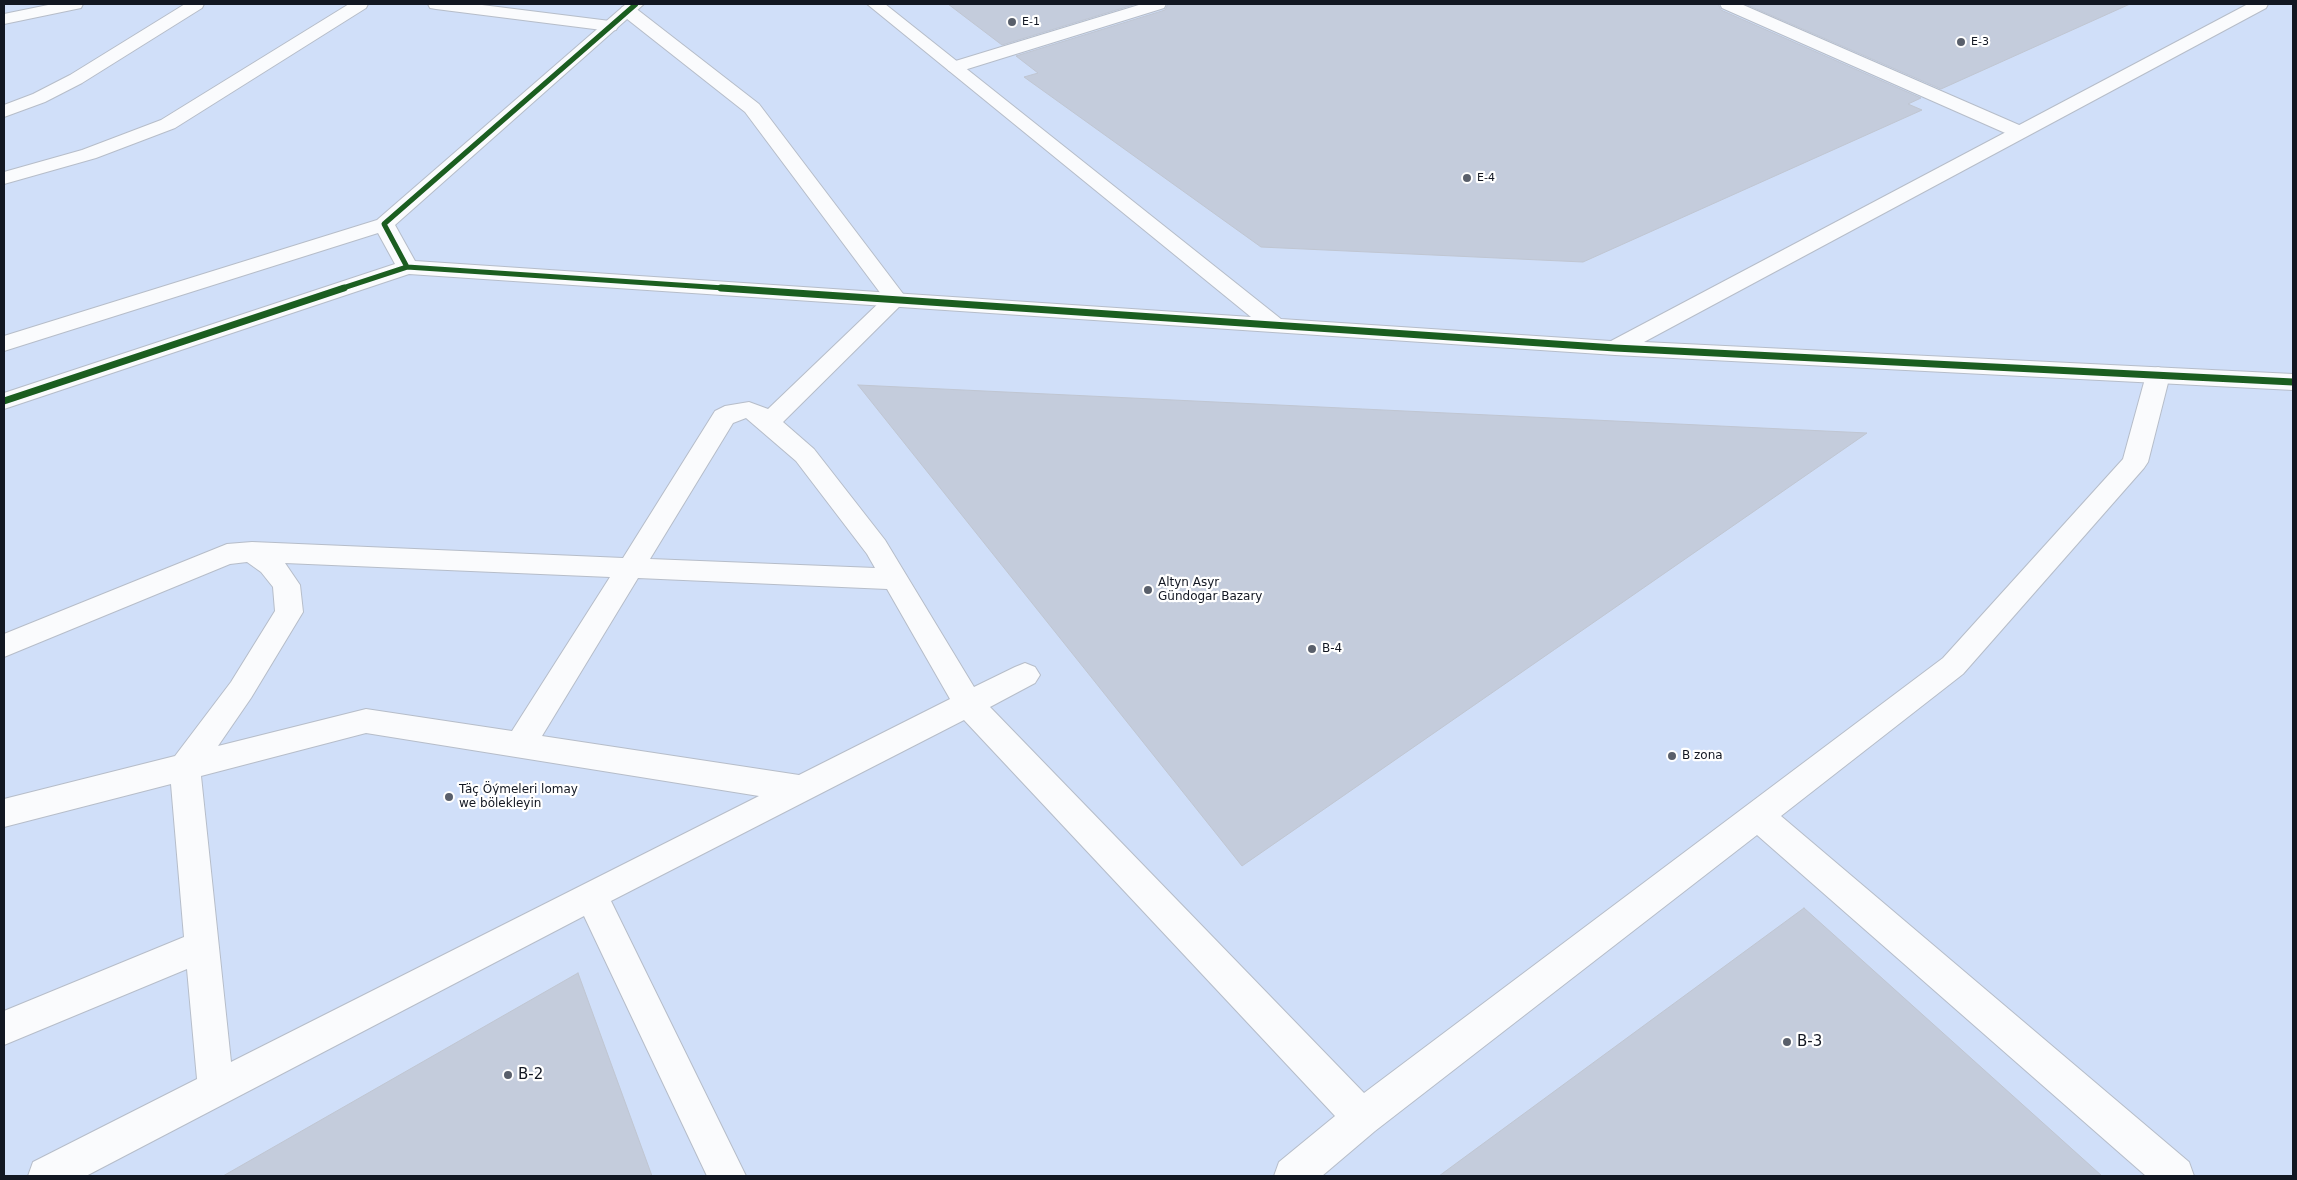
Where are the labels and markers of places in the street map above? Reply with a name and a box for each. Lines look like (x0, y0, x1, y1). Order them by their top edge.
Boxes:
place label: E-1 (1022, 15, 1040, 29)
marker: E-1 (1006, 16, 1018, 28)
place label: E-3 (1971, 35, 1989, 49)
marker: E-3 (1955, 36, 1967, 48)
place label: E-4 (1477, 171, 1495, 185)
marker: E-4 (1461, 172, 1473, 184)
place label: Altyn Asyr Gündogar Bazary (1158, 576, 1262, 604)
marker: Altyn Asyr Gündogar Bazary (1142, 584, 1154, 596)
place label: B-4 (1322, 642, 1342, 656)
marker: B-4 (1306, 643, 1318, 655)
place label: B zona (1682, 749, 1723, 763)
marker: B zona (1666, 750, 1678, 762)
place label: Täç Öýmeleri lomay we bölekleyin (459, 783, 578, 811)
marker: Täç Öýmeleri lomay we bölekleyin (443, 791, 455, 803)
place label: B-3 (1797, 1033, 1822, 1051)
marker: B-3 (1781, 1036, 1793, 1048)
place label: B-2 (518, 1066, 543, 1084)
marker: B-2 (502, 1069, 514, 1081)

